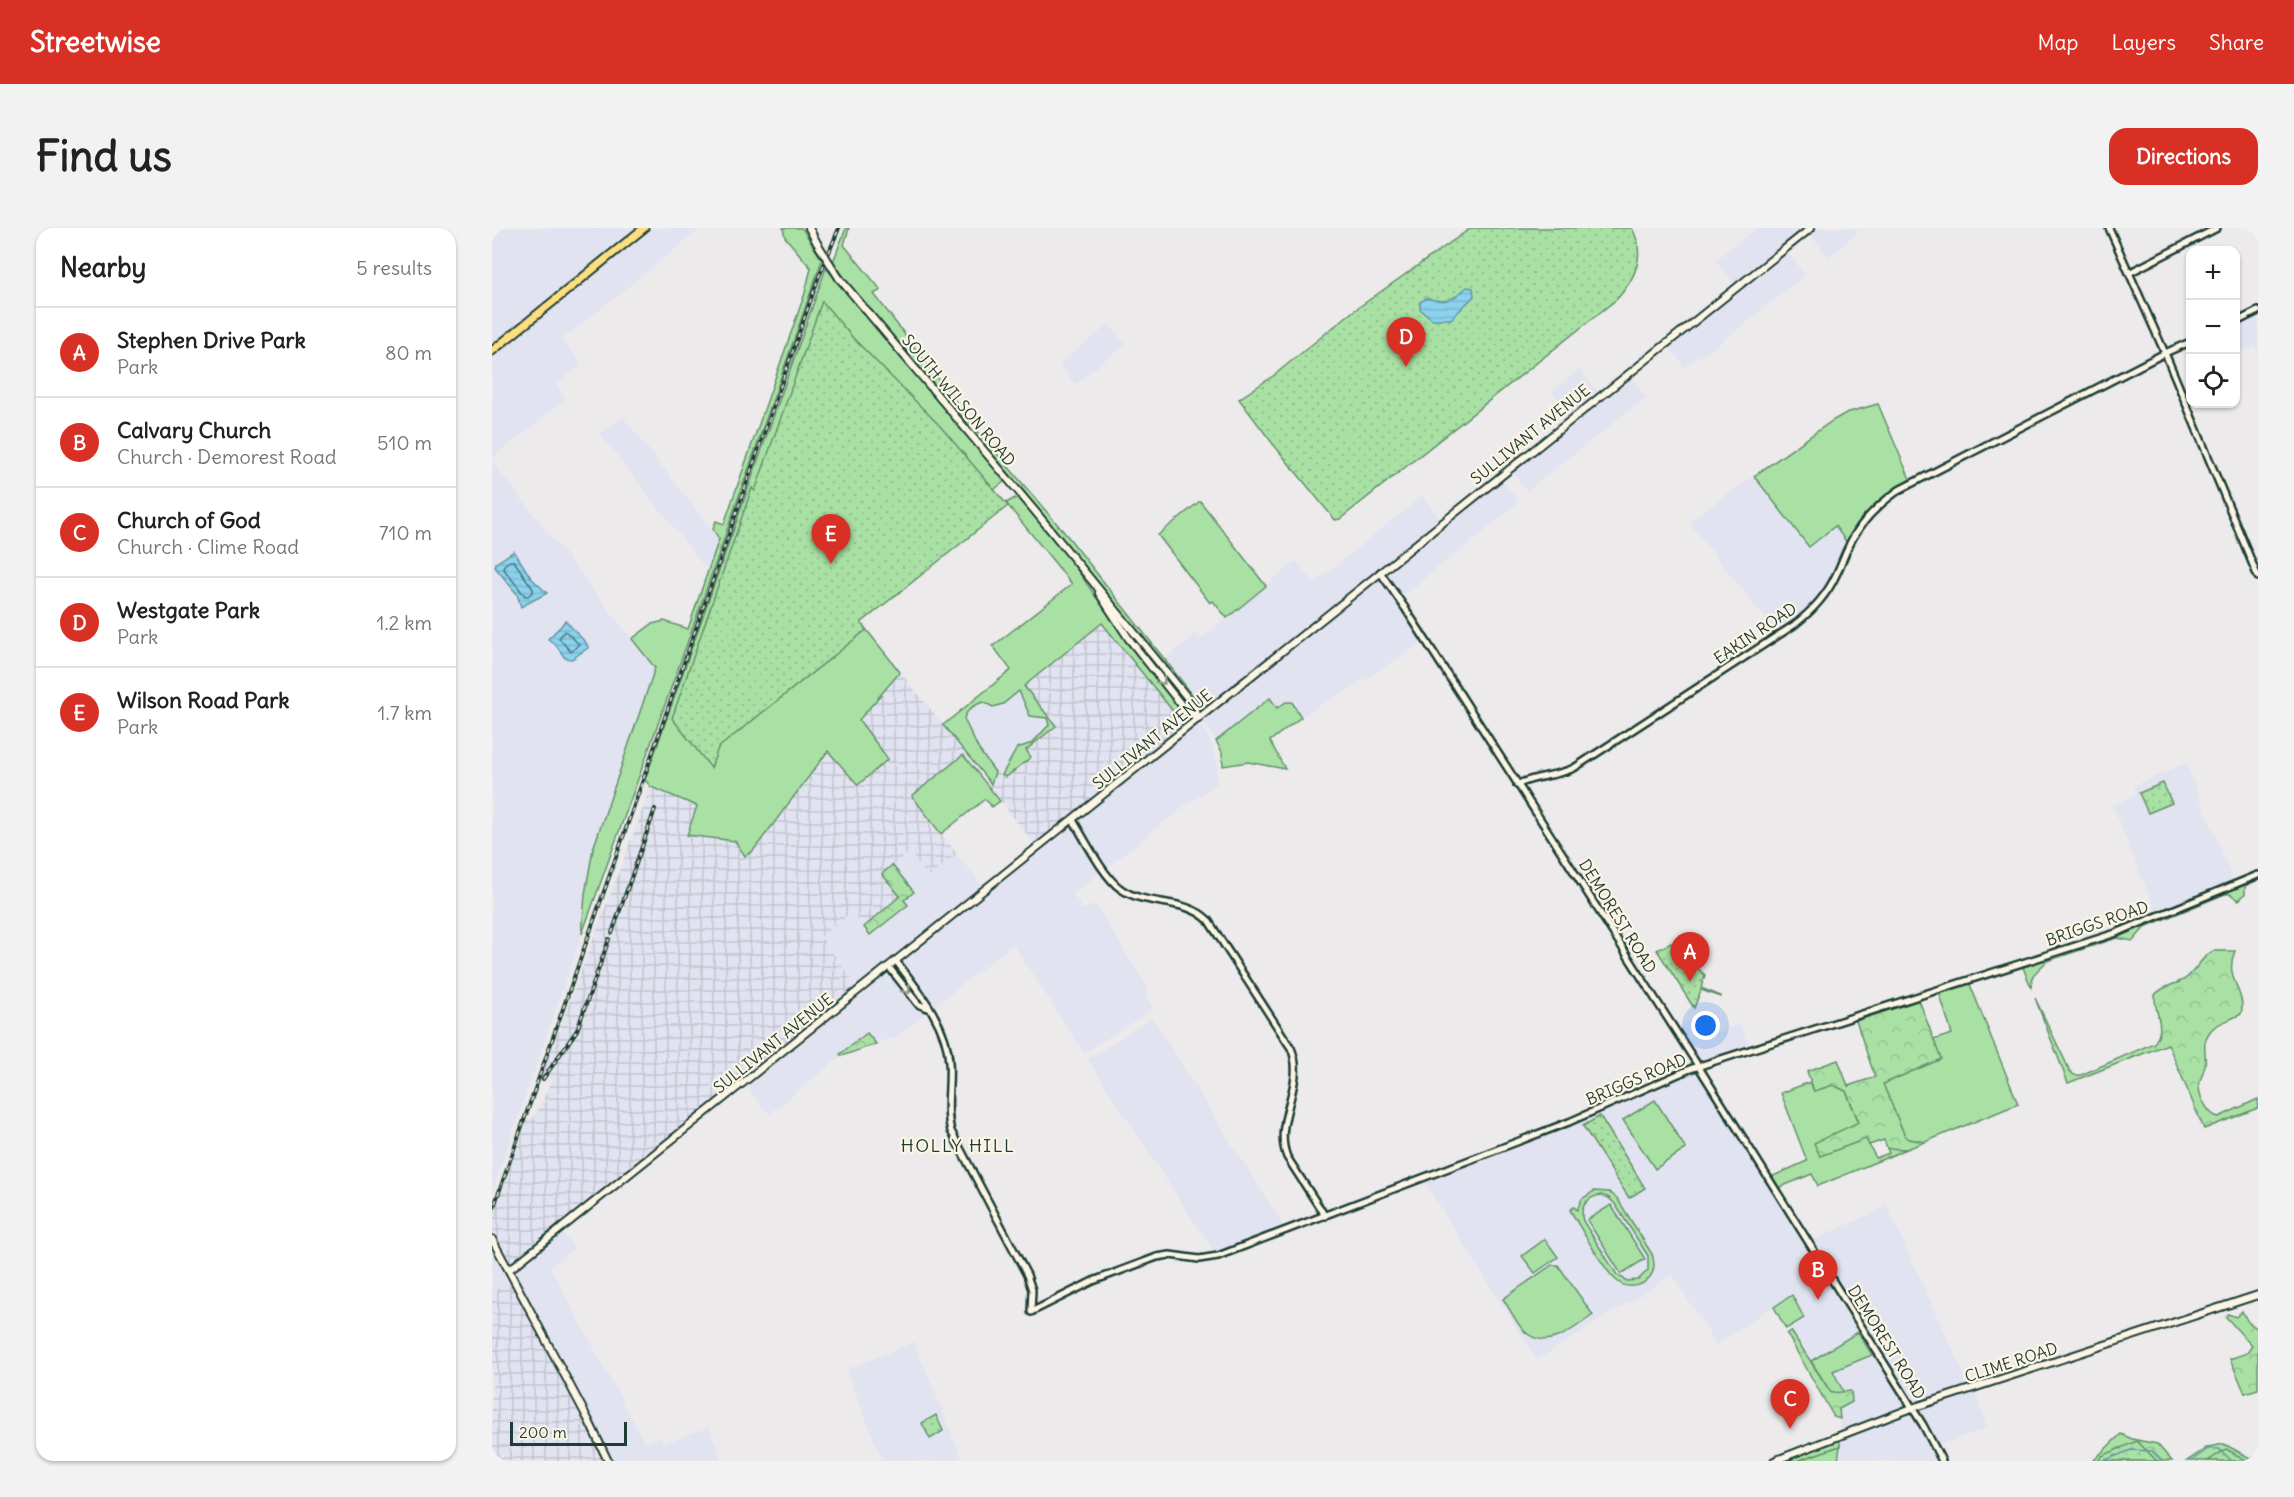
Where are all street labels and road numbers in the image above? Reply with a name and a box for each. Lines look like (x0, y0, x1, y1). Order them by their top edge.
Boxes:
street label: SOUTH WILSON ROAD (898, 330, 1020, 470)
street label: SULLIVANT AVENUE (1466, 380, 1594, 488)
street label: EAKIN ROAD (1710, 598, 1800, 668)
street label: SULLIVANT AVENUE (1088, 685, 1216, 793)
street label: DEMOREST ROAD (1575, 855, 1661, 977)
street label: BRIGGS ROAD (2043, 896, 2151, 950)
street label: SULLIVANT AVENUE (709, 989, 837, 1097)
street label: BRIGGS ROAD (1583, 1049, 1689, 1109)
street label: DEMOREST ROAD (1844, 1281, 1930, 1403)
street label: CLIME ROAD (1962, 1338, 2060, 1386)

